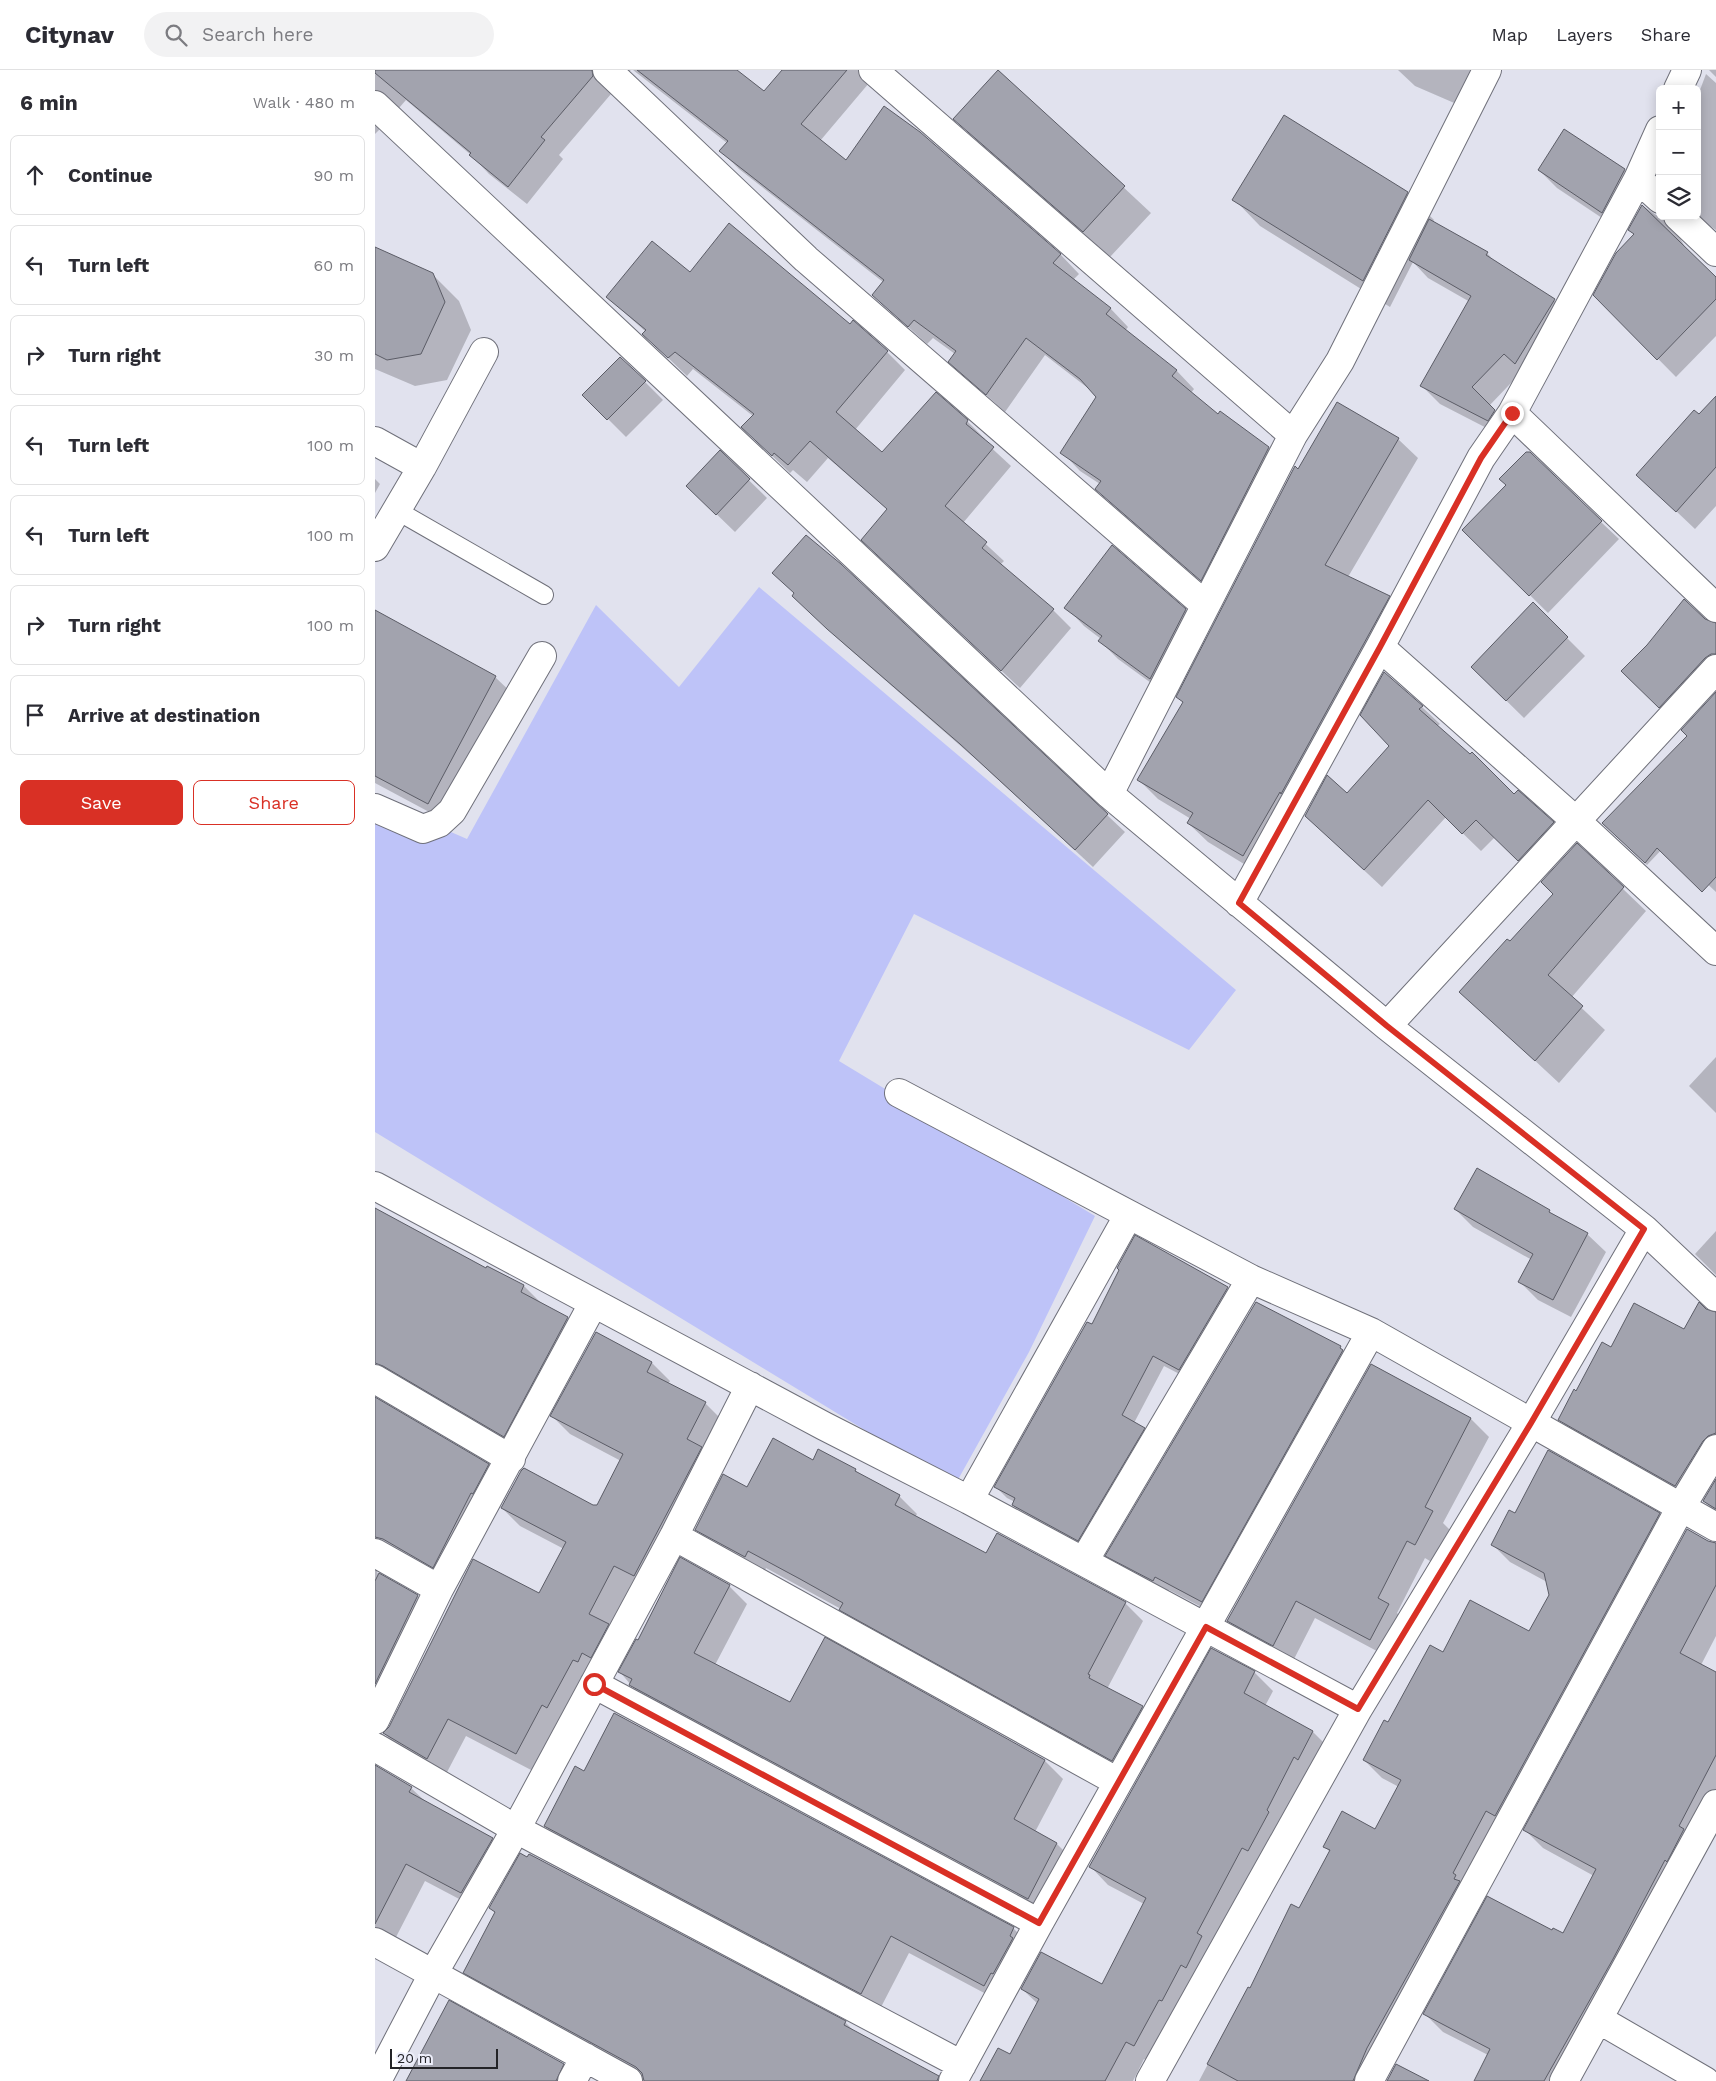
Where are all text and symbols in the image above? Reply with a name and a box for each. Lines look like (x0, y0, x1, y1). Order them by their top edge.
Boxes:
search box (144, 12, 494, 57)
text: Citynav (25, 21, 114, 49)
icon: search (162, 21, 190, 49)
text: Search here (202, 23, 313, 46)
text: Map (1491, 24, 1528, 45)
text: Layers (1556, 24, 1613, 45)
text: Share (1641, 24, 1691, 45)
map controls (1656, 85, 1701, 220)
button: + (1656, 85, 1701, 130)
text: 6 min (20, 90, 78, 115)
text: Walk · 480 m (253, 93, 355, 112)
button: − (1656, 130, 1701, 175)
icon: ahead (21, 161, 49, 189)
text: Continue (68, 164, 152, 187)
text: 90 m (313, 166, 354, 185)
button: layers (1656, 175, 1701, 220)
icon: left (21, 251, 49, 279)
text: Turn left (68, 254, 149, 277)
text: 60 m (314, 256, 354, 275)
icon: right (21, 341, 49, 369)
text: Turn right (68, 344, 161, 367)
text: 30 m (314, 346, 354, 365)
route end (1501, 402, 1524, 425)
icon: left (21, 431, 49, 459)
text: Turn left (68, 434, 149, 457)
text: 100 m (307, 436, 354, 455)
icon: left (21, 521, 49, 549)
text: Turn left (68, 524, 149, 547)
text: 100 m (307, 526, 354, 545)
icon: right (21, 611, 49, 639)
text: Turn right (68, 614, 161, 637)
text: 100 m (307, 616, 354, 635)
icon: arrive (21, 701, 49, 729)
text: Arrive at destination (68, 704, 260, 727)
button: Save (20, 780, 183, 825)
button: Share (193, 780, 355, 825)
route start (583, 1673, 606, 1696)
scale bar (390, 2046, 497, 2069)
text: 20 m (397, 2050, 432, 2066)

